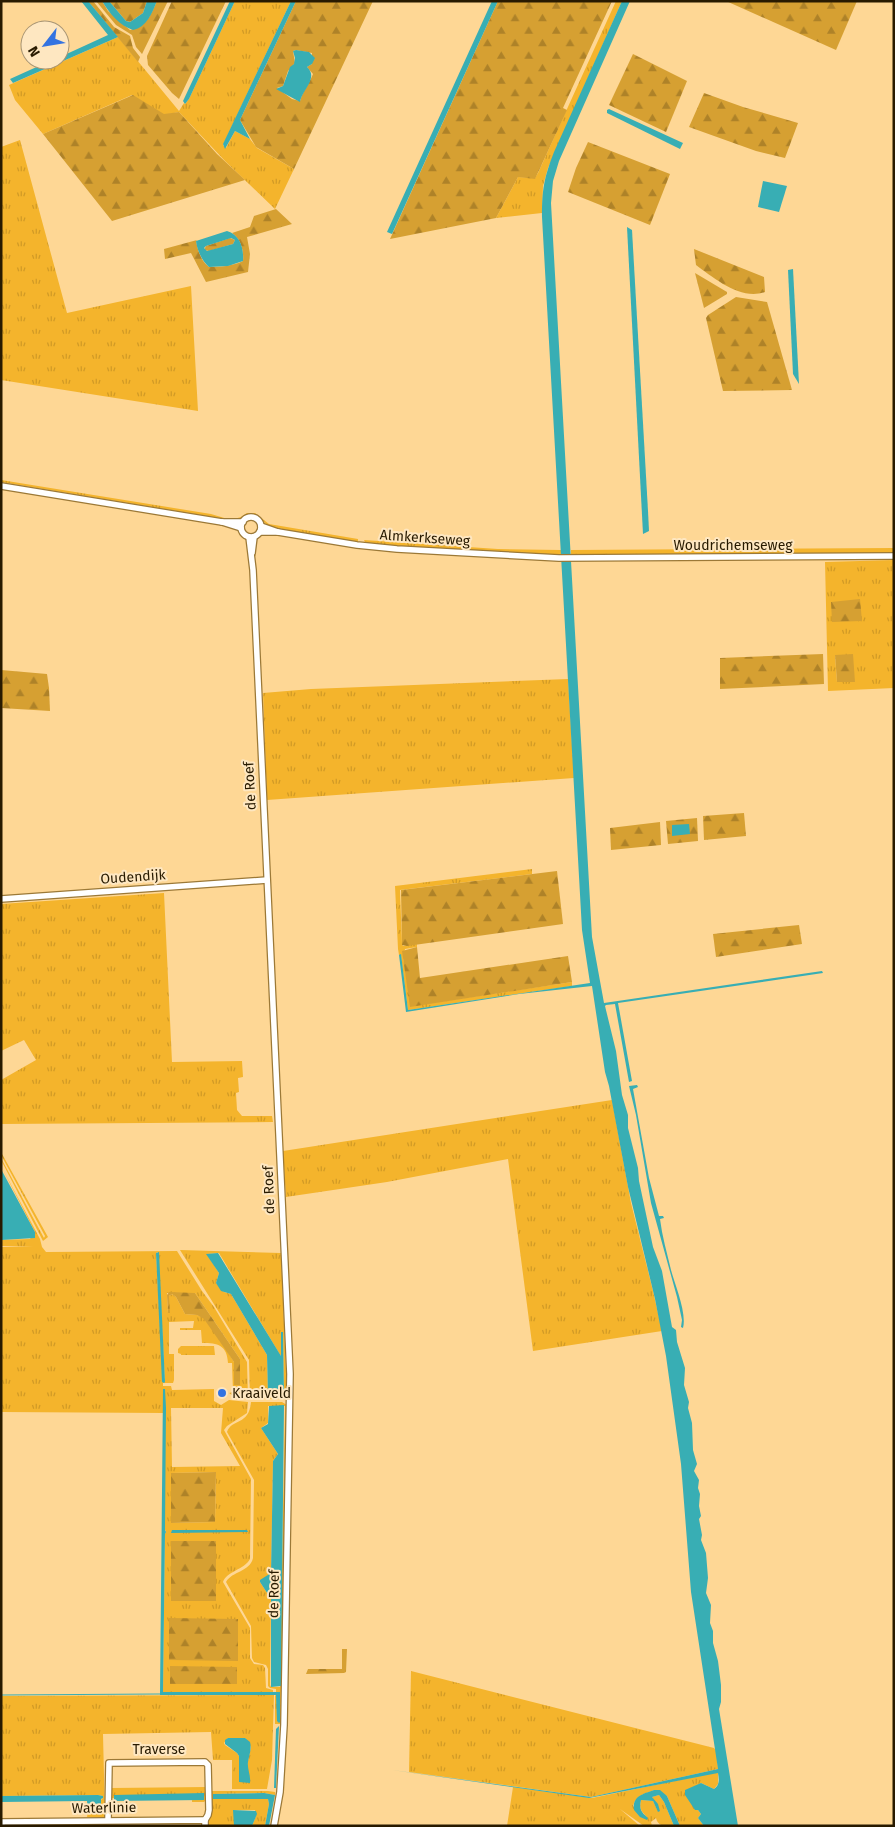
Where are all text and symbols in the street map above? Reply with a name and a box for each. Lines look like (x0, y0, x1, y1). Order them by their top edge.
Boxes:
north arrow (20, 20, 70, 70)
text: N (25, 43, 44, 60)
street label: Almkerkseweg (379, 526, 471, 550)
street label: Woudrichemseweg (673, 537, 793, 554)
street label: de Roef (240, 760, 260, 811)
street label: Oudendijk (100, 866, 167, 888)
street label: de Roef (260, 1164, 278, 1215)
place label: Kraaiveld (232, 1385, 291, 1402)
marker: Kraaiveld (216, 1387, 228, 1399)
street label: de Roef (265, 1568, 283, 1618)
street label: Traverse (133, 1741, 185, 1758)
street label: Waterlinie (72, 1799, 136, 1817)

